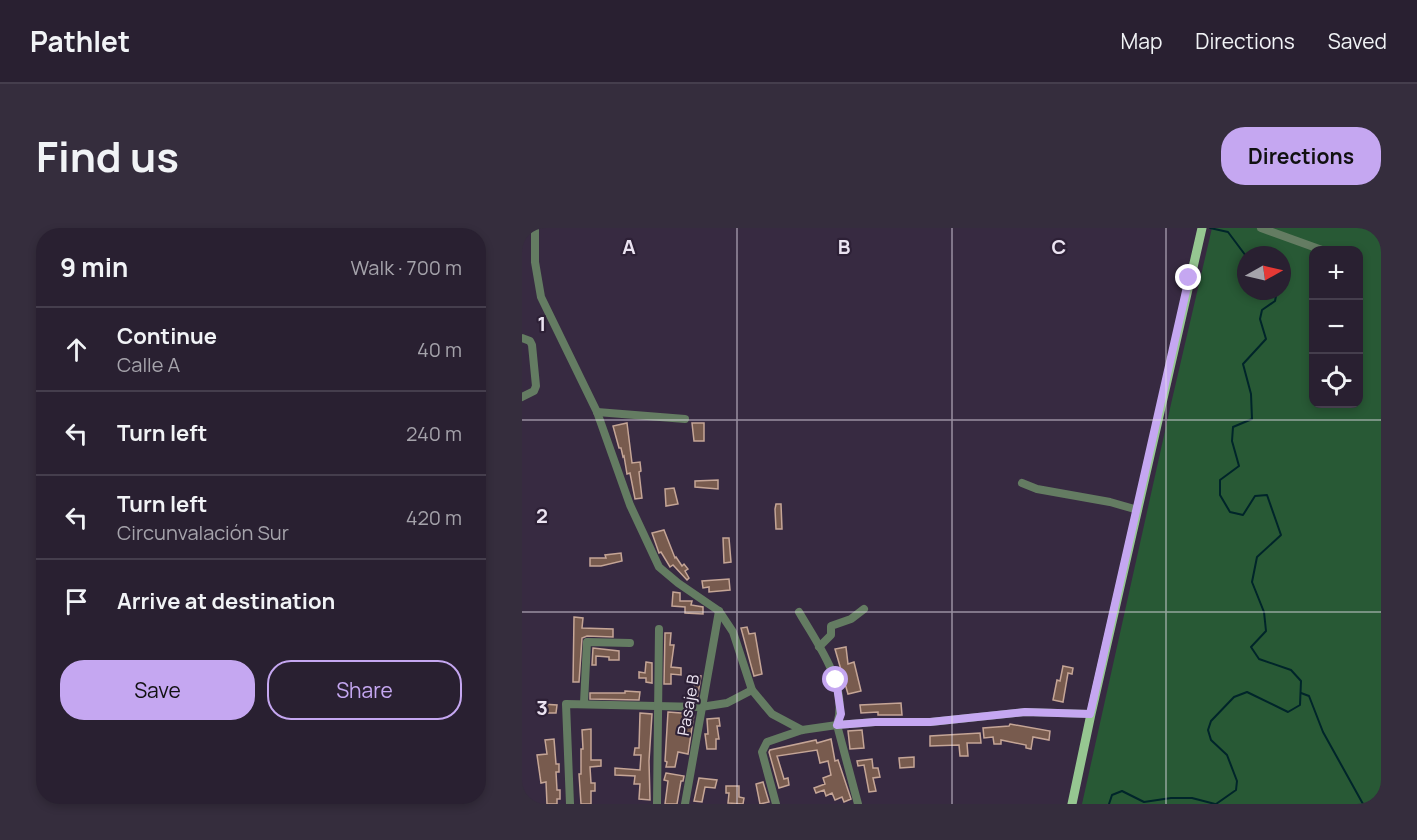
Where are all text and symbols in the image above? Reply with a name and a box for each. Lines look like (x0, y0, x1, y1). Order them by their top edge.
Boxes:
text: Pathlet (30, 22, 130, 60)
text: Map (1121, 27, 1162, 55)
text: Directions (1195, 27, 1295, 55)
text: Saved (1328, 27, 1387, 55)
text: Find us (36, 127, 179, 185)
button: Directions (1221, 127, 1381, 185)
text: A (622, 233, 636, 260)
text: B (838, 233, 851, 260)
text: C (1052, 233, 1066, 260)
north arrow (1237, 246, 1291, 300)
map controls (1309, 246, 1363, 408)
button: + (1309, 246, 1363, 300)
text: 9 min (60, 249, 128, 285)
text: Walk · 700 m (351, 254, 462, 281)
route end (1175, 264, 1201, 290)
button: − (1309, 300, 1363, 354)
text: 1 (538, 310, 546, 337)
text: Continue (117, 321, 217, 351)
icon: ahead (60, 333, 93, 366)
text: 40 m (417, 336, 462, 363)
text: Calle A (117, 351, 180, 378)
button: locate (1309, 354, 1363, 408)
icon: left (60, 417, 93, 450)
text: Turn left (117, 418, 207, 448)
text: 240 m (406, 420, 462, 447)
text: Turn left (117, 489, 207, 519)
icon: left (60, 501, 93, 534)
text: 2 (536, 502, 548, 529)
text: 420 m (406, 504, 462, 531)
text: Circunvalación Sur (117, 519, 289, 546)
icon: arrive (60, 585, 93, 618)
text: Arrive at destination (117, 586, 335, 616)
button: Save (60, 660, 255, 720)
button: Share (267, 660, 462, 720)
route start (822, 666, 848, 692)
street label: Pasaje B (672, 672, 704, 737)
text: 3 (536, 694, 548, 721)

